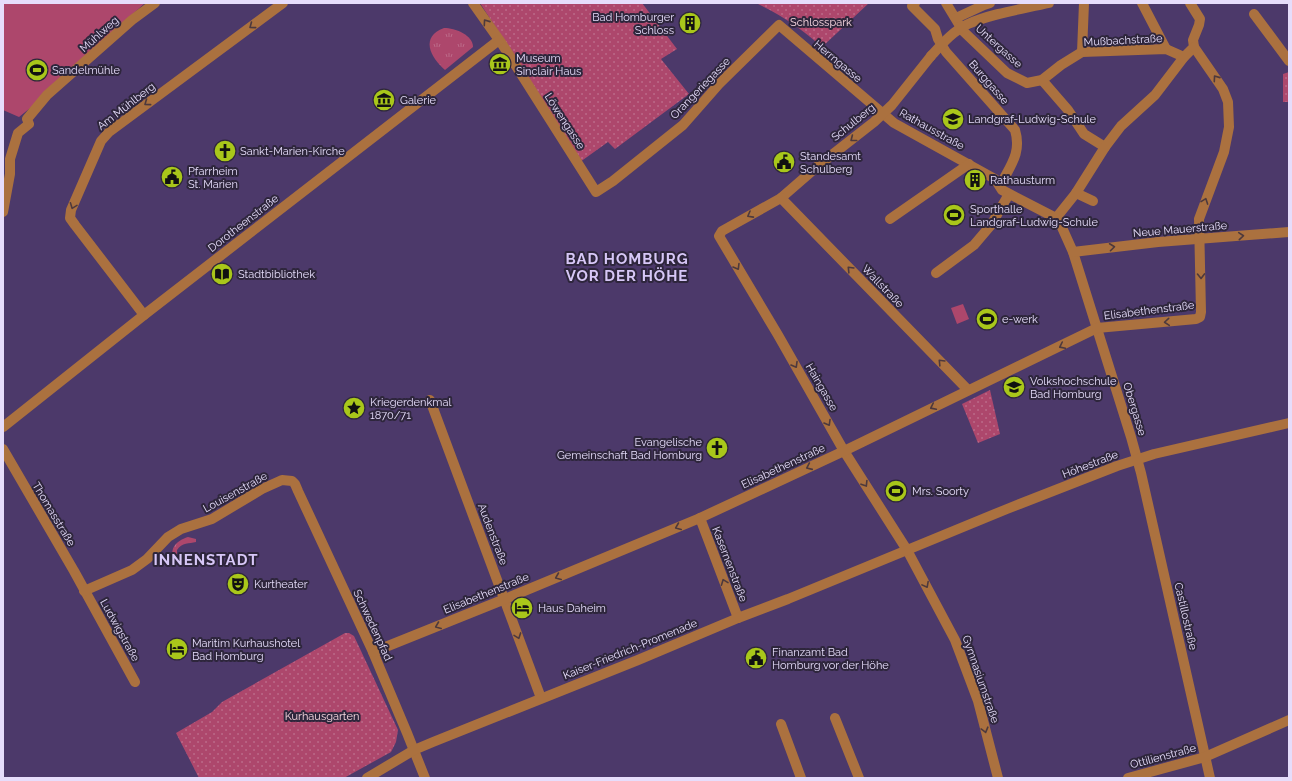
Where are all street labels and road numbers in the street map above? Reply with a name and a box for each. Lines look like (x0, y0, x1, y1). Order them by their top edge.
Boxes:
street label: Mühlweg (77, 14, 121, 55)
street label: Untergasse (973, 22, 1025, 71)
street label: Mußbachstraße (1083, 32, 1163, 49)
street label: Herrngasse (811, 38, 865, 86)
street label: Orangeriegasse (668, 55, 733, 122)
street label: Burggasse (966, 58, 1012, 107)
street label: Am Mühlberg (95, 80, 158, 133)
street label: Löwengasse (542, 91, 588, 152)
street label: Schulberg (829, 101, 878, 144)
street label: Rathausstraße (897, 106, 967, 153)
street label: Dorotheenstraße (206, 192, 281, 255)
street label: Neue Mauerstraße (1132, 219, 1228, 240)
street label: Wallstraße (859, 262, 907, 311)
street label: Elisabethenstraße (1103, 298, 1196, 322)
street label: Haingasse (803, 361, 841, 414)
street label: Obergasse (1120, 381, 1149, 438)
street label: Elisabethenstraße (739, 441, 828, 492)
street label: Höhestraße (1060, 448, 1120, 481)
street label: Louisenstraße (201, 469, 270, 515)
street label: Thomasstraße (29, 480, 78, 549)
street label: Audenstraße (475, 502, 510, 567)
street label: Kasernenstraße (709, 525, 750, 604)
street label: Elisabethenstraße (442, 570, 531, 617)
street label: Castillostraße (1171, 581, 1200, 652)
street label: Schwedenpfad (350, 588, 395, 663)
street label: Ludwigstraße (97, 597, 142, 664)
street label: Kaiser-Friedrich-Promenade (561, 616, 700, 682)
street label: Gymnasiumstraße (959, 634, 1002, 725)
street label: Ottilienstraße (1129, 741, 1198, 772)

